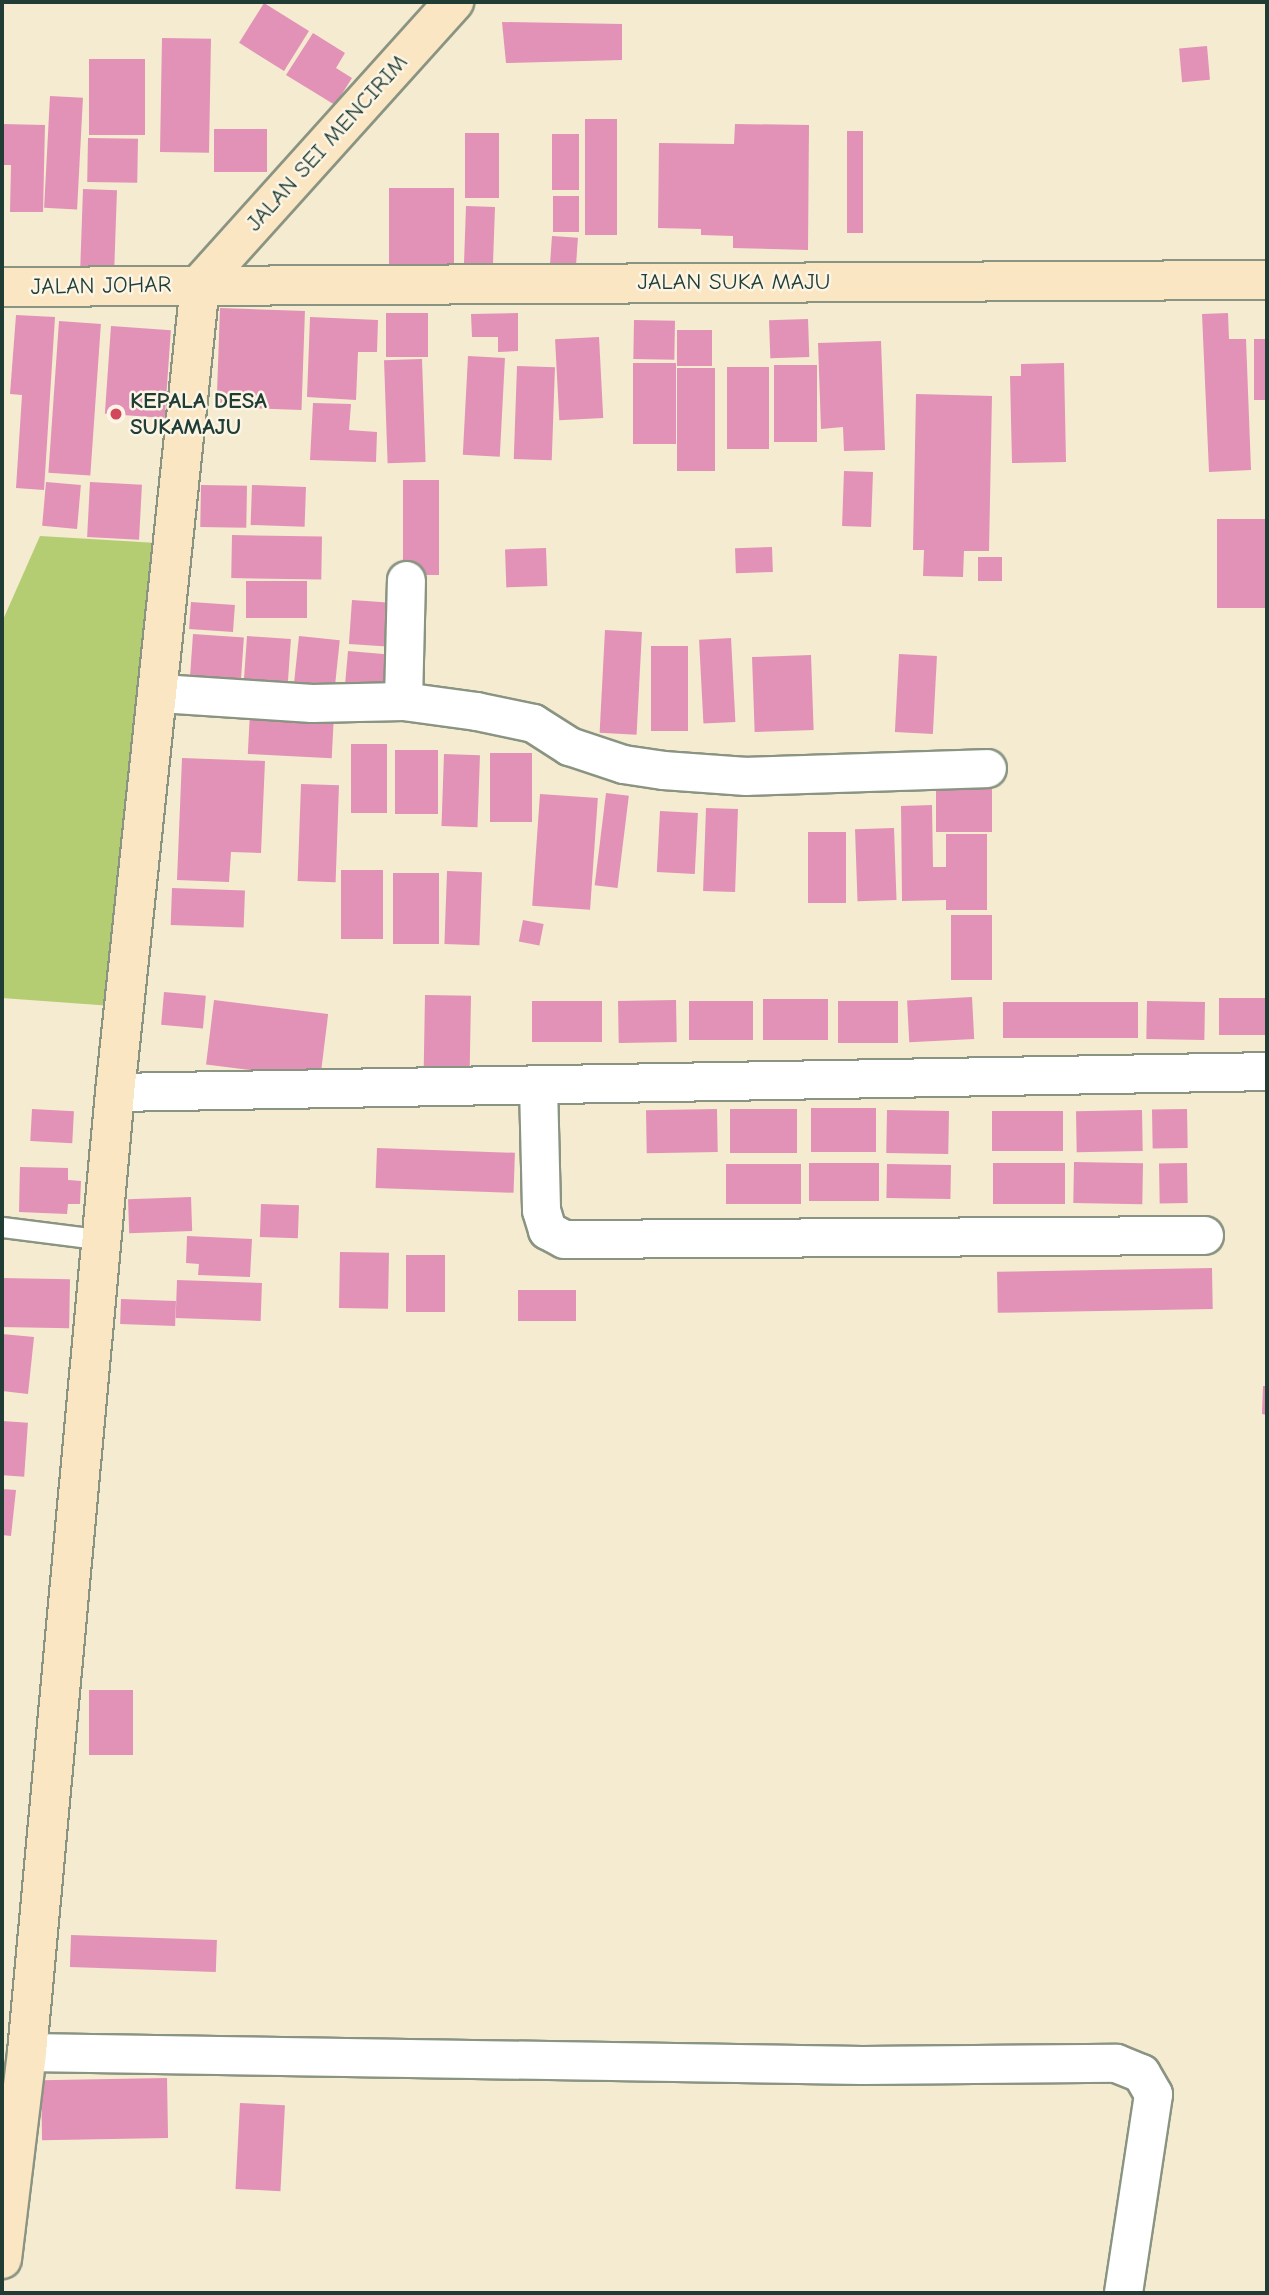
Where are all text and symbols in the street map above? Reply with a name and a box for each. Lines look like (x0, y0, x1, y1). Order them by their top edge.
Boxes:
street label: JALAN SEI MENCIRIM (240, 49, 414, 237)
street label: JALAN SUKA MAJU (637, 268, 831, 296)
street label: JALAN JOHAR (30, 271, 172, 301)
place label: KEPALA DESA SUKAMAJU (130, 387, 267, 441)
marker: KEPALA DESA SUKAMAJU (108, 406, 124, 422)

